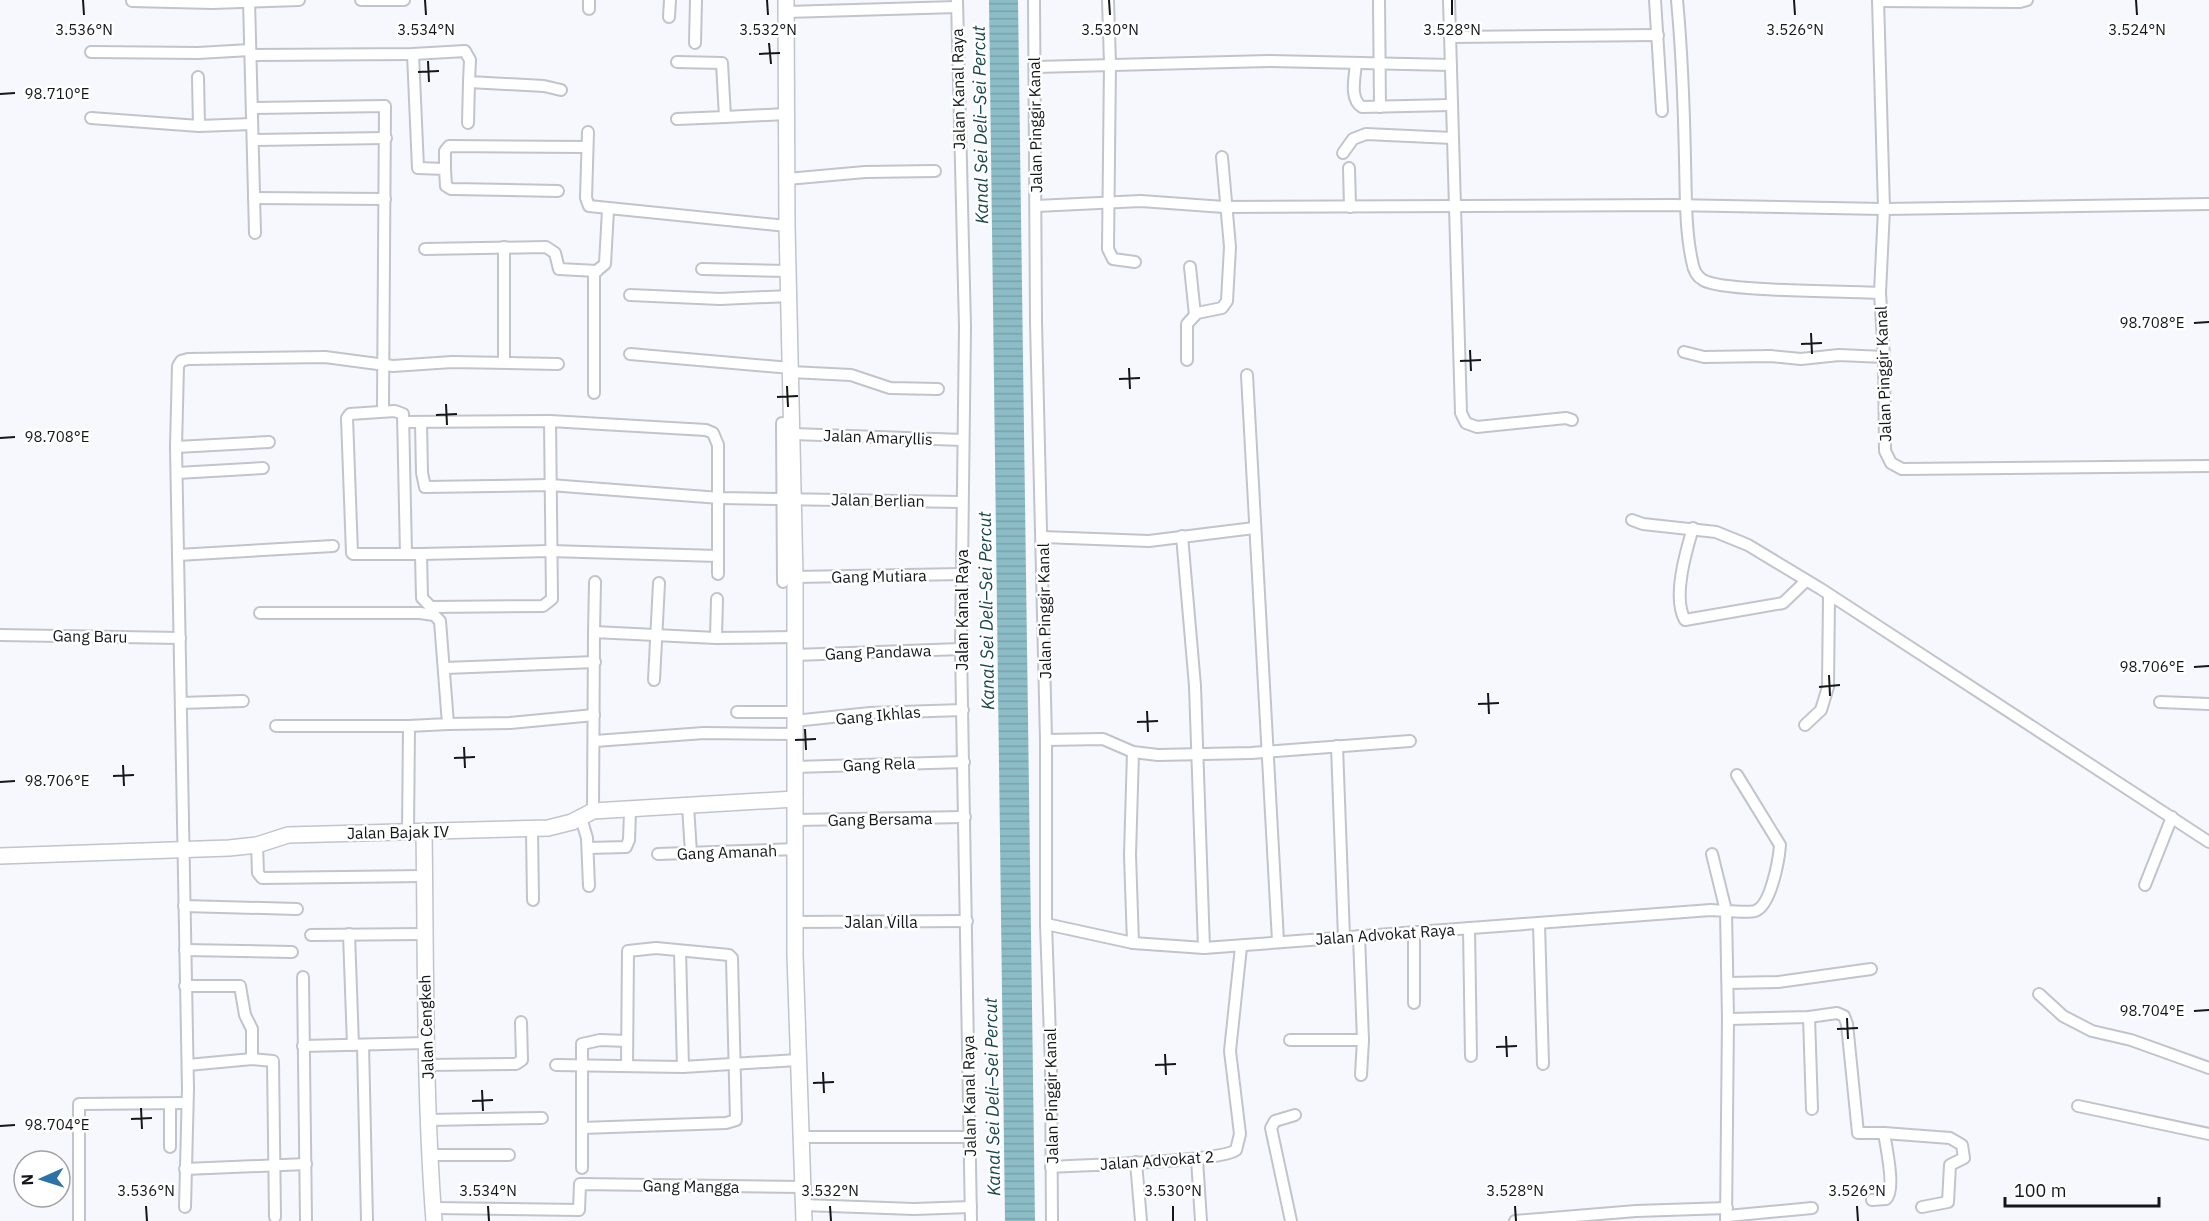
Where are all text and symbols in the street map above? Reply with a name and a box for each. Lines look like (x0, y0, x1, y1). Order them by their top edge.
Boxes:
text: 3.536°N (55, 20, 113, 39)
text: 3.534°N (397, 20, 455, 39)
text: 3.532°N (739, 20, 797, 39)
text: 3.530°N (1081, 20, 1139, 39)
text: 3.528°N (1423, 20, 1481, 39)
text: 3.526°N (1766, 20, 1824, 39)
text: 3.524°N (2108, 20, 2166, 39)
water label: Kanal Sei Deli–Sei Percut (967, 24, 993, 224)
street label: Jalan Kanal Raya (947, 28, 969, 150)
street label: Jalan Pinggir Kanal (1024, 57, 1046, 193)
text: 98.710°E (25, 84, 89, 103)
street label: Jalan Pinggir Kanal (1871, 306, 1895, 442)
text: 98.708°E (2120, 313, 2184, 332)
street label: Jalan Amaryllis (823, 425, 933, 449)
text: 98.708°E (25, 427, 89, 446)
street label: Jalan Berlian (831, 489, 925, 511)
water label: Kanal Sei Deli–Sei Percut (973, 510, 999, 710)
street label: Jalan Pinggir Kanal (1033, 543, 1055, 679)
street label: Jalan Kanal Raya (952, 549, 972, 671)
street label: Gang Mutiara (831, 565, 927, 587)
street label: Gang Baru (52, 625, 128, 647)
street label: Gang Pandawa (824, 640, 932, 664)
text: 98.706°E (2120, 657, 2184, 676)
street label: Gang Ikhlas (834, 701, 922, 729)
street label: Gang Rela (842, 753, 916, 775)
text: 98.706°E (25, 771, 89, 790)
street label: Gang Bersama (827, 808, 933, 830)
street label: Jalan Bajak IV (347, 821, 450, 843)
street label: Gang Amanah (676, 840, 778, 864)
street label: Jalan Villa (844, 912, 918, 932)
street label: Jalan Advokat Raya (1315, 919, 1456, 949)
street label: Jalan Cengkeh (414, 974, 438, 1080)
water label: Kanal Sei Deli–Sei Percut (979, 996, 1005, 1196)
text: 98.704°E (2120, 1001, 2184, 1020)
street label: Jalan Pinggir Kanal (1040, 1028, 1062, 1164)
street label: Jalan Kanal Raya (958, 1035, 980, 1157)
text: 98.704°E (25, 1115, 89, 1134)
street label: Jalan Advokat 2 (1099, 1146, 1215, 1174)
north arrow (12, 1149, 72, 1209)
scale bar (2005, 1170, 2160, 1208)
text: N (17, 1173, 37, 1186)
street label: Gang Mangga (642, 1175, 740, 1197)
text: 100 m (2014, 1179, 2066, 1202)
text: 3.536°N (117, 1181, 175, 1200)
text: 3.534°N (459, 1181, 517, 1200)
text: 3.532°N (801, 1181, 859, 1200)
text: 3.530°N (1144, 1181, 1202, 1200)
text: 3.528°N (1486, 1181, 1544, 1200)
text: 3.526°N (1828, 1181, 1886, 1200)

